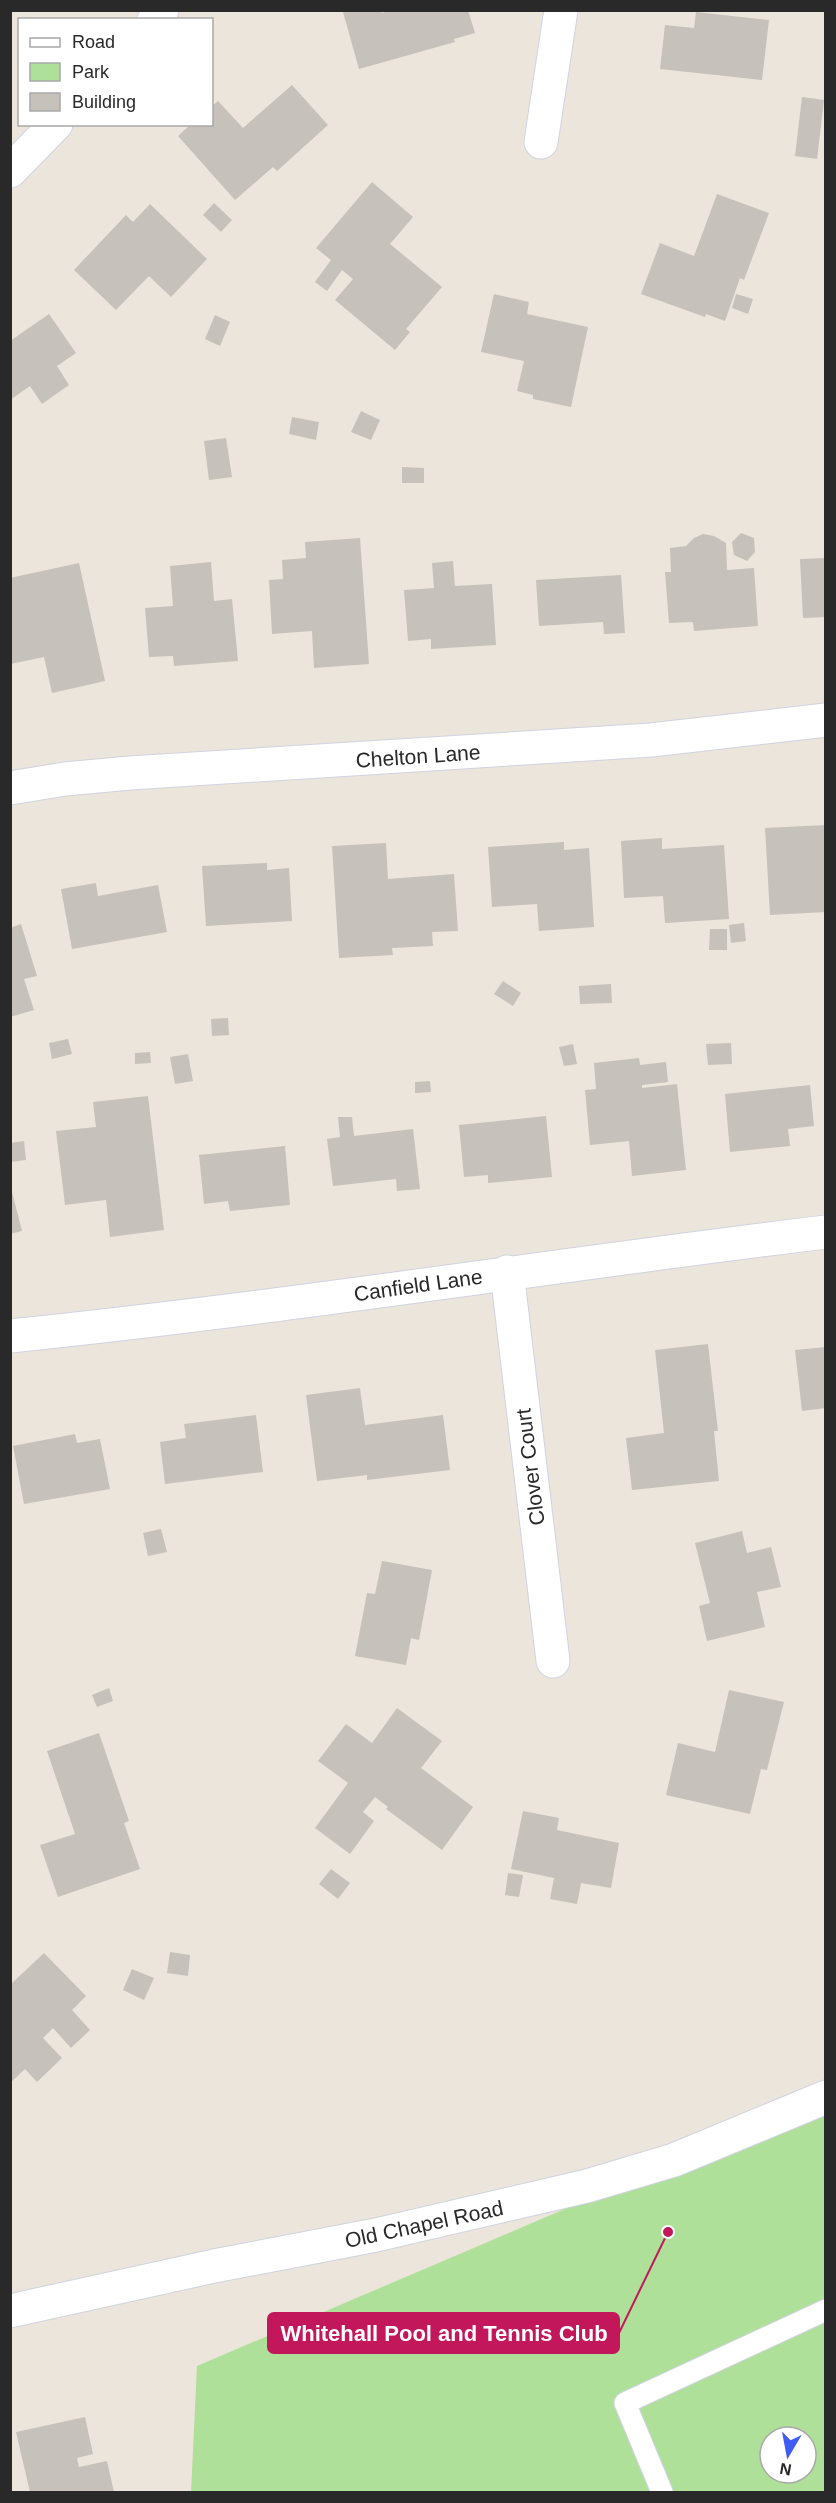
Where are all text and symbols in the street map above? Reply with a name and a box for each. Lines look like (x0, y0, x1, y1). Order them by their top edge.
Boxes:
legend (18, 18, 213, 126)
text: Road (72, 32, 115, 52)
text: Park (72, 62, 110, 82)
text: Building (72, 92, 136, 112)
street label: Chelton Lane (355, 740, 481, 772)
street label: Canfield Lane (352, 1265, 484, 1305)
street label: Clover Court (511, 1407, 549, 1527)
street label: Old Chapel Road (343, 2196, 505, 2252)
callout: Whitehall Pool and Tennis Club (268, 2313, 619, 2353)
text: Whitehall Pool and Tennis Club (280, 2321, 608, 2346)
north arrow (758, 2425, 818, 2485)
text: N (778, 2460, 793, 2479)

